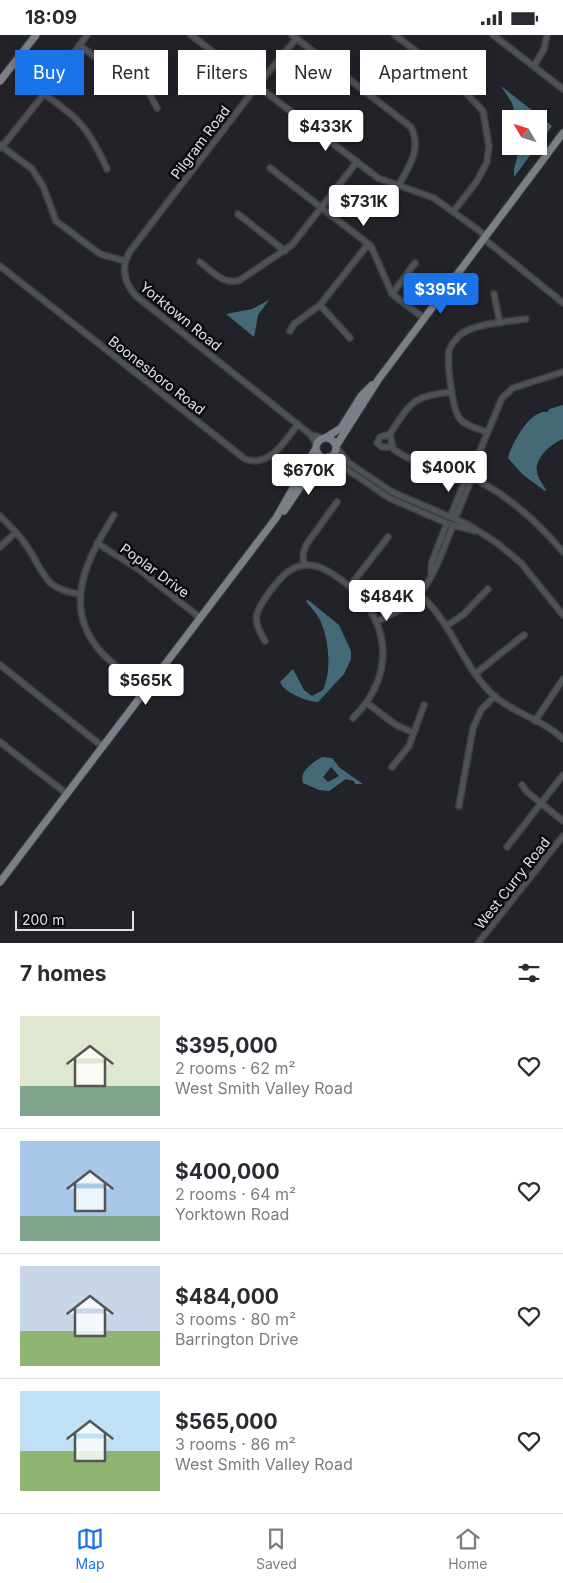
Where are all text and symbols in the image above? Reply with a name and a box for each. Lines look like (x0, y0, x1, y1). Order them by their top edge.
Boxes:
text: 18:09 (25, 6, 77, 29)
chip: Buy (15, 50, 84, 95)
chip: Rent (94, 50, 168, 95)
chip: Filters (178, 50, 266, 95)
chip: New (276, 50, 350, 95)
chip: Apartment (360, 50, 486, 95)
street label: Pilgram Road (167, 102, 233, 182)
pin: $433K (291, 109, 361, 152)
north arrow (502, 110, 548, 155)
map controls (502, 110, 547, 155)
text: $433K (299, 116, 353, 136)
pin: $731K (329, 185, 399, 227)
text: $731K (340, 191, 388, 211)
pin: $395K (406, 273, 476, 315)
street label: Yorktown Road (137, 278, 225, 354)
text: $395K (415, 279, 467, 299)
street label: Boonesboro Road (105, 332, 209, 418)
pin: $400K (414, 451, 484, 493)
pin: $670K (274, 453, 344, 496)
text: $400K (422, 457, 476, 477)
text: $670K (283, 460, 335, 480)
street label: Poplar Drive (117, 539, 193, 601)
pin: $484K (352, 579, 422, 622)
text: $484K (360, 586, 414, 606)
pin: $565K (111, 663, 181, 706)
text: $565K (120, 670, 172, 690)
street label: West Curry Road (471, 834, 553, 932)
scale bar (15, 908, 134, 931)
text: 200 m (22, 911, 64, 928)
icon: filters (515, 959, 543, 987)
text: 7 homes (20, 961, 107, 986)
text: $395,000 (175, 1033, 278, 1058)
icon: home (60, 1036, 120, 1096)
icon: heart (515, 1052, 543, 1080)
text: 2 rooms · 62 m² (175, 1058, 296, 1078)
text: West Smith Valley Road (175, 1078, 353, 1098)
text: $400,000 (175, 1159, 280, 1184)
icon: home (60, 1161, 120, 1221)
icon: heart (515, 1177, 543, 1205)
text: 2 rooms · 64 m² (175, 1184, 296, 1204)
text: Yorktown Road (175, 1204, 289, 1224)
text: $484,000 (175, 1284, 279, 1309)
icon: home (60, 1286, 120, 1346)
icon: heart (515, 1302, 543, 1330)
text: 3 rooms · 80 m² (175, 1309, 296, 1329)
text: Barrington Drive (175, 1329, 298, 1349)
text: $565,000 (175, 1409, 278, 1434)
icon: home (60, 1411, 120, 1471)
icon: heart (515, 1427, 543, 1455)
text: 3 rooms · 86 m² (175, 1434, 296, 1454)
text: West Smith Valley Road (175, 1454, 353, 1474)
tab: Map (76, 1525, 105, 1572)
tab: Saved (256, 1525, 297, 1572)
tab: Home (448, 1525, 487, 1572)

